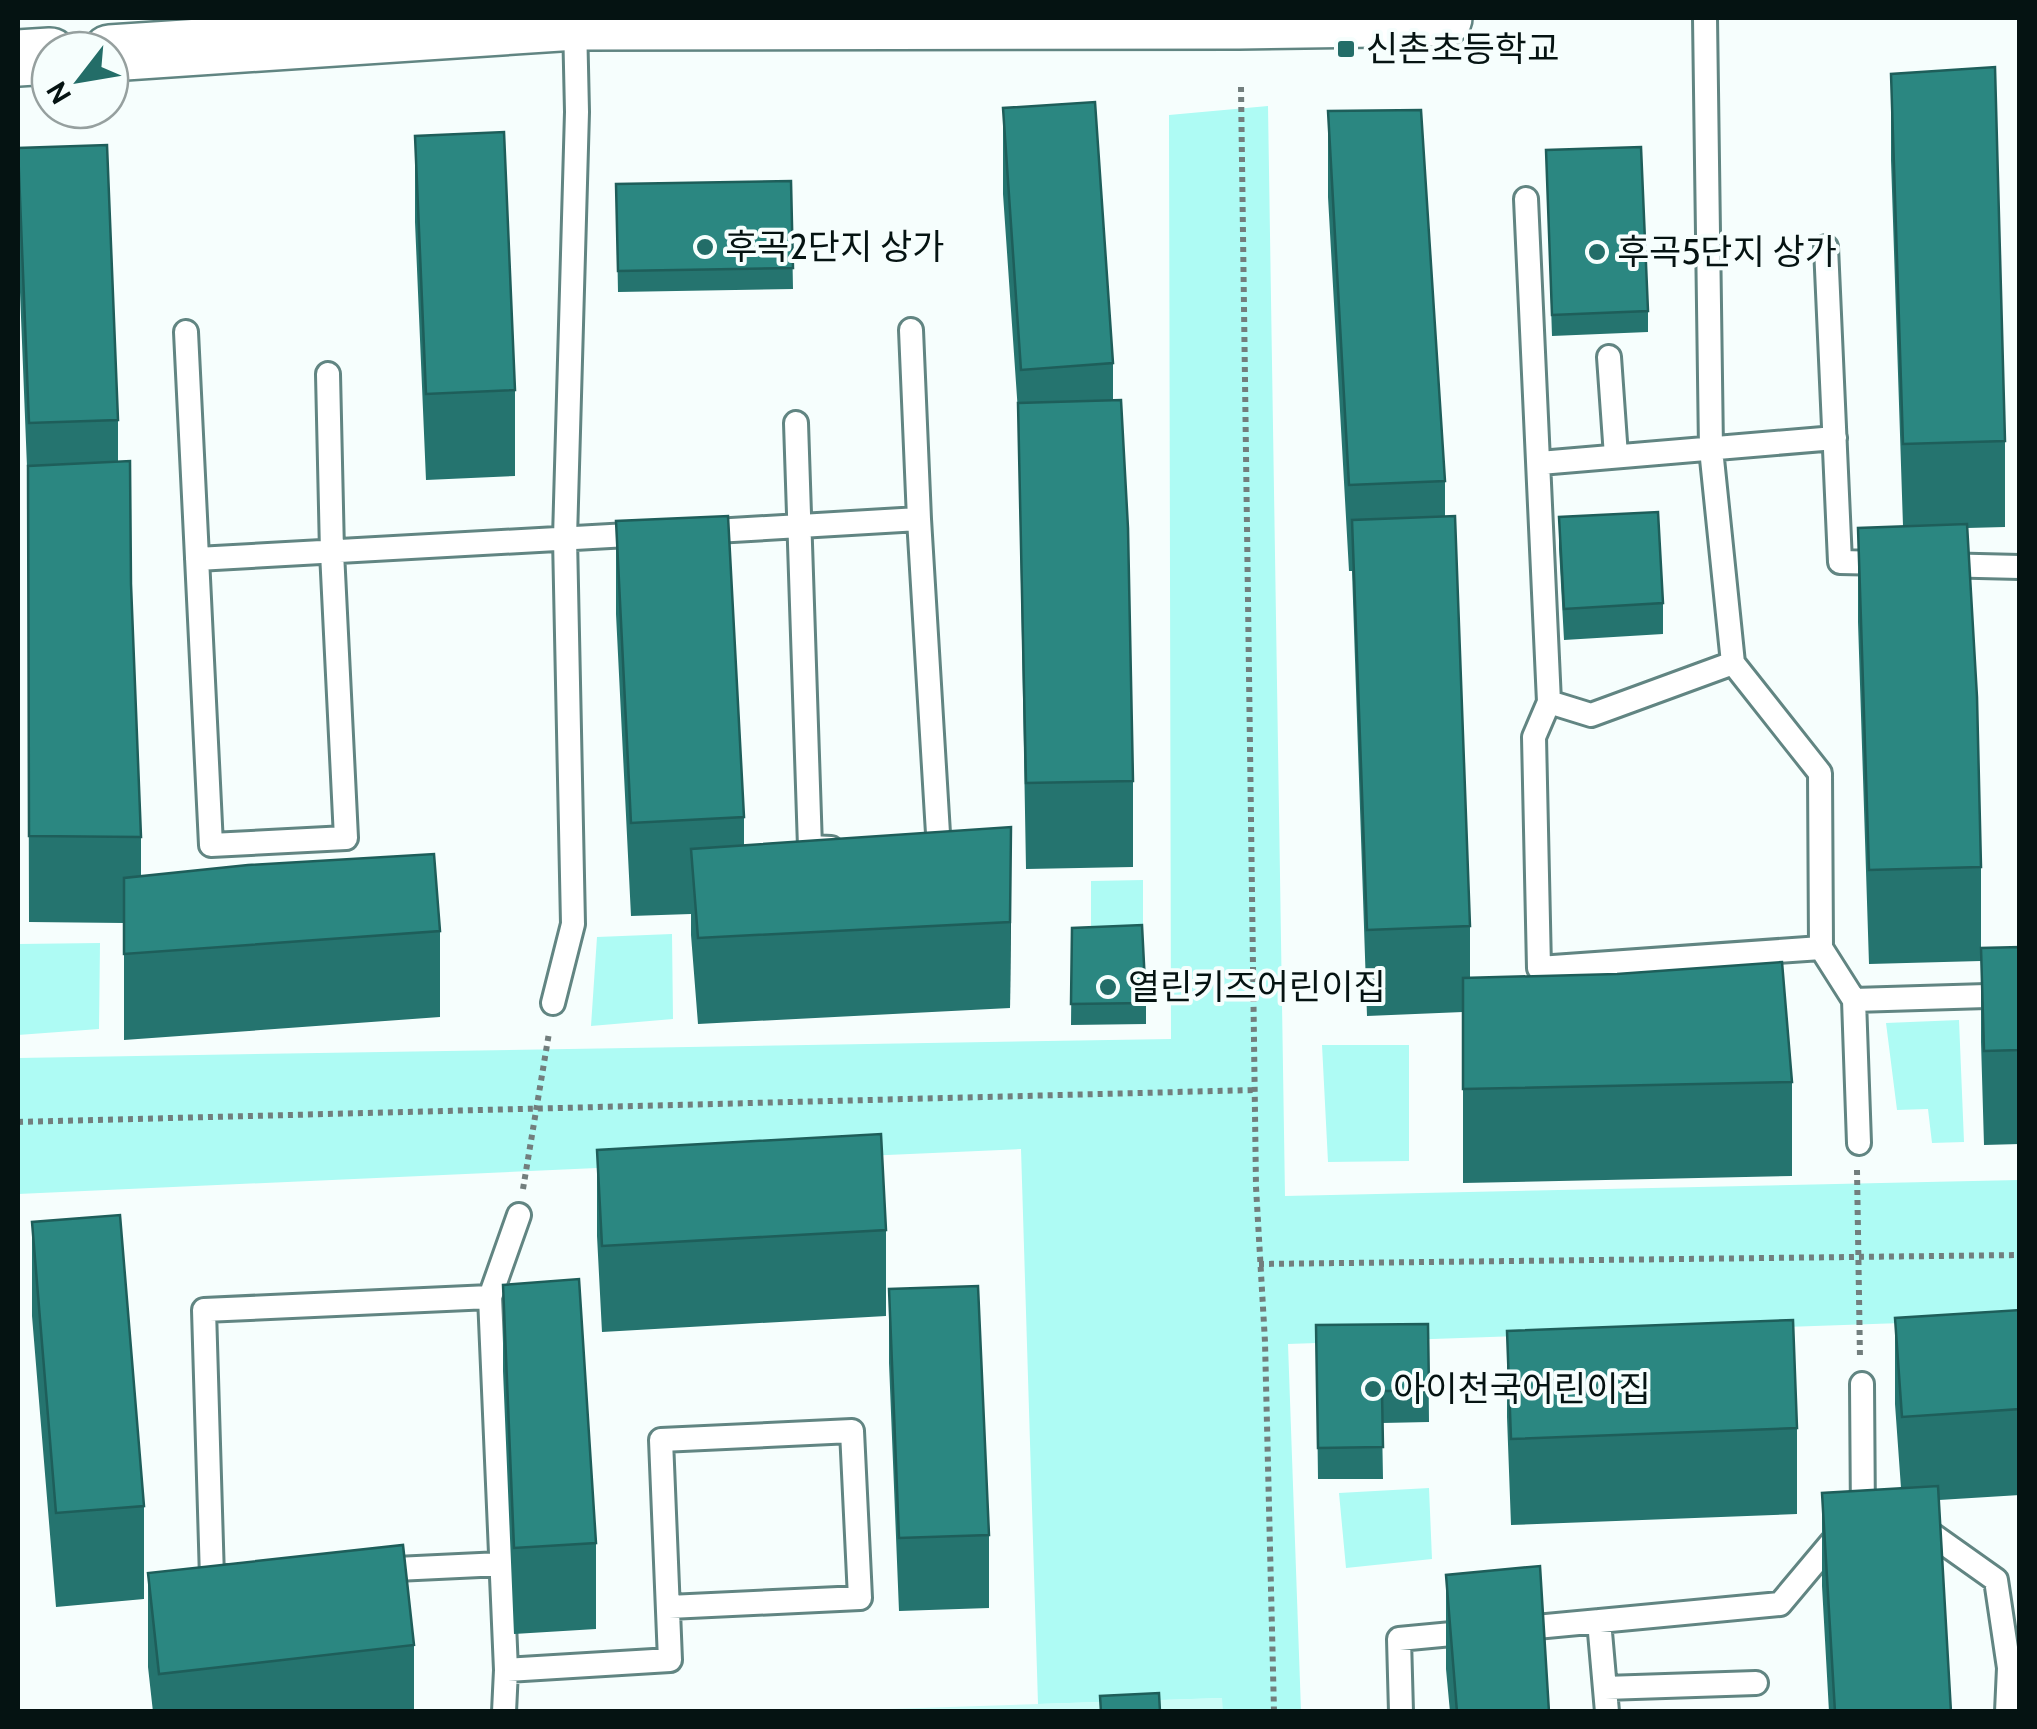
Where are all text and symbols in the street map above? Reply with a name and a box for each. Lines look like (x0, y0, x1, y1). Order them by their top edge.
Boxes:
place label: 신촌초등학교 (1366, 27, 1559, 70)
north arrow (30, 30, 130, 130)
marker: 신촌초등학교 (1335, 38, 1357, 60)
text: N (39, 76, 78, 110)
place label: 후곡2단지 상가 (725, 225, 944, 268)
place label: 후곡5단지 상가 (1617, 230, 1837, 273)
marker: 후곡2단지 상가 (694, 236, 716, 258)
marker: 후곡5단지 상가 (1586, 241, 1608, 263)
place label: 열린키즈어린이집 (1128, 965, 1386, 1008)
marker: 열린키즈어린이집 (1097, 976, 1119, 998)
place label: 아이천국어린이집 (1393, 1367, 1651, 1410)
marker: 아이천국어린이집 (1362, 1378, 1384, 1400)

